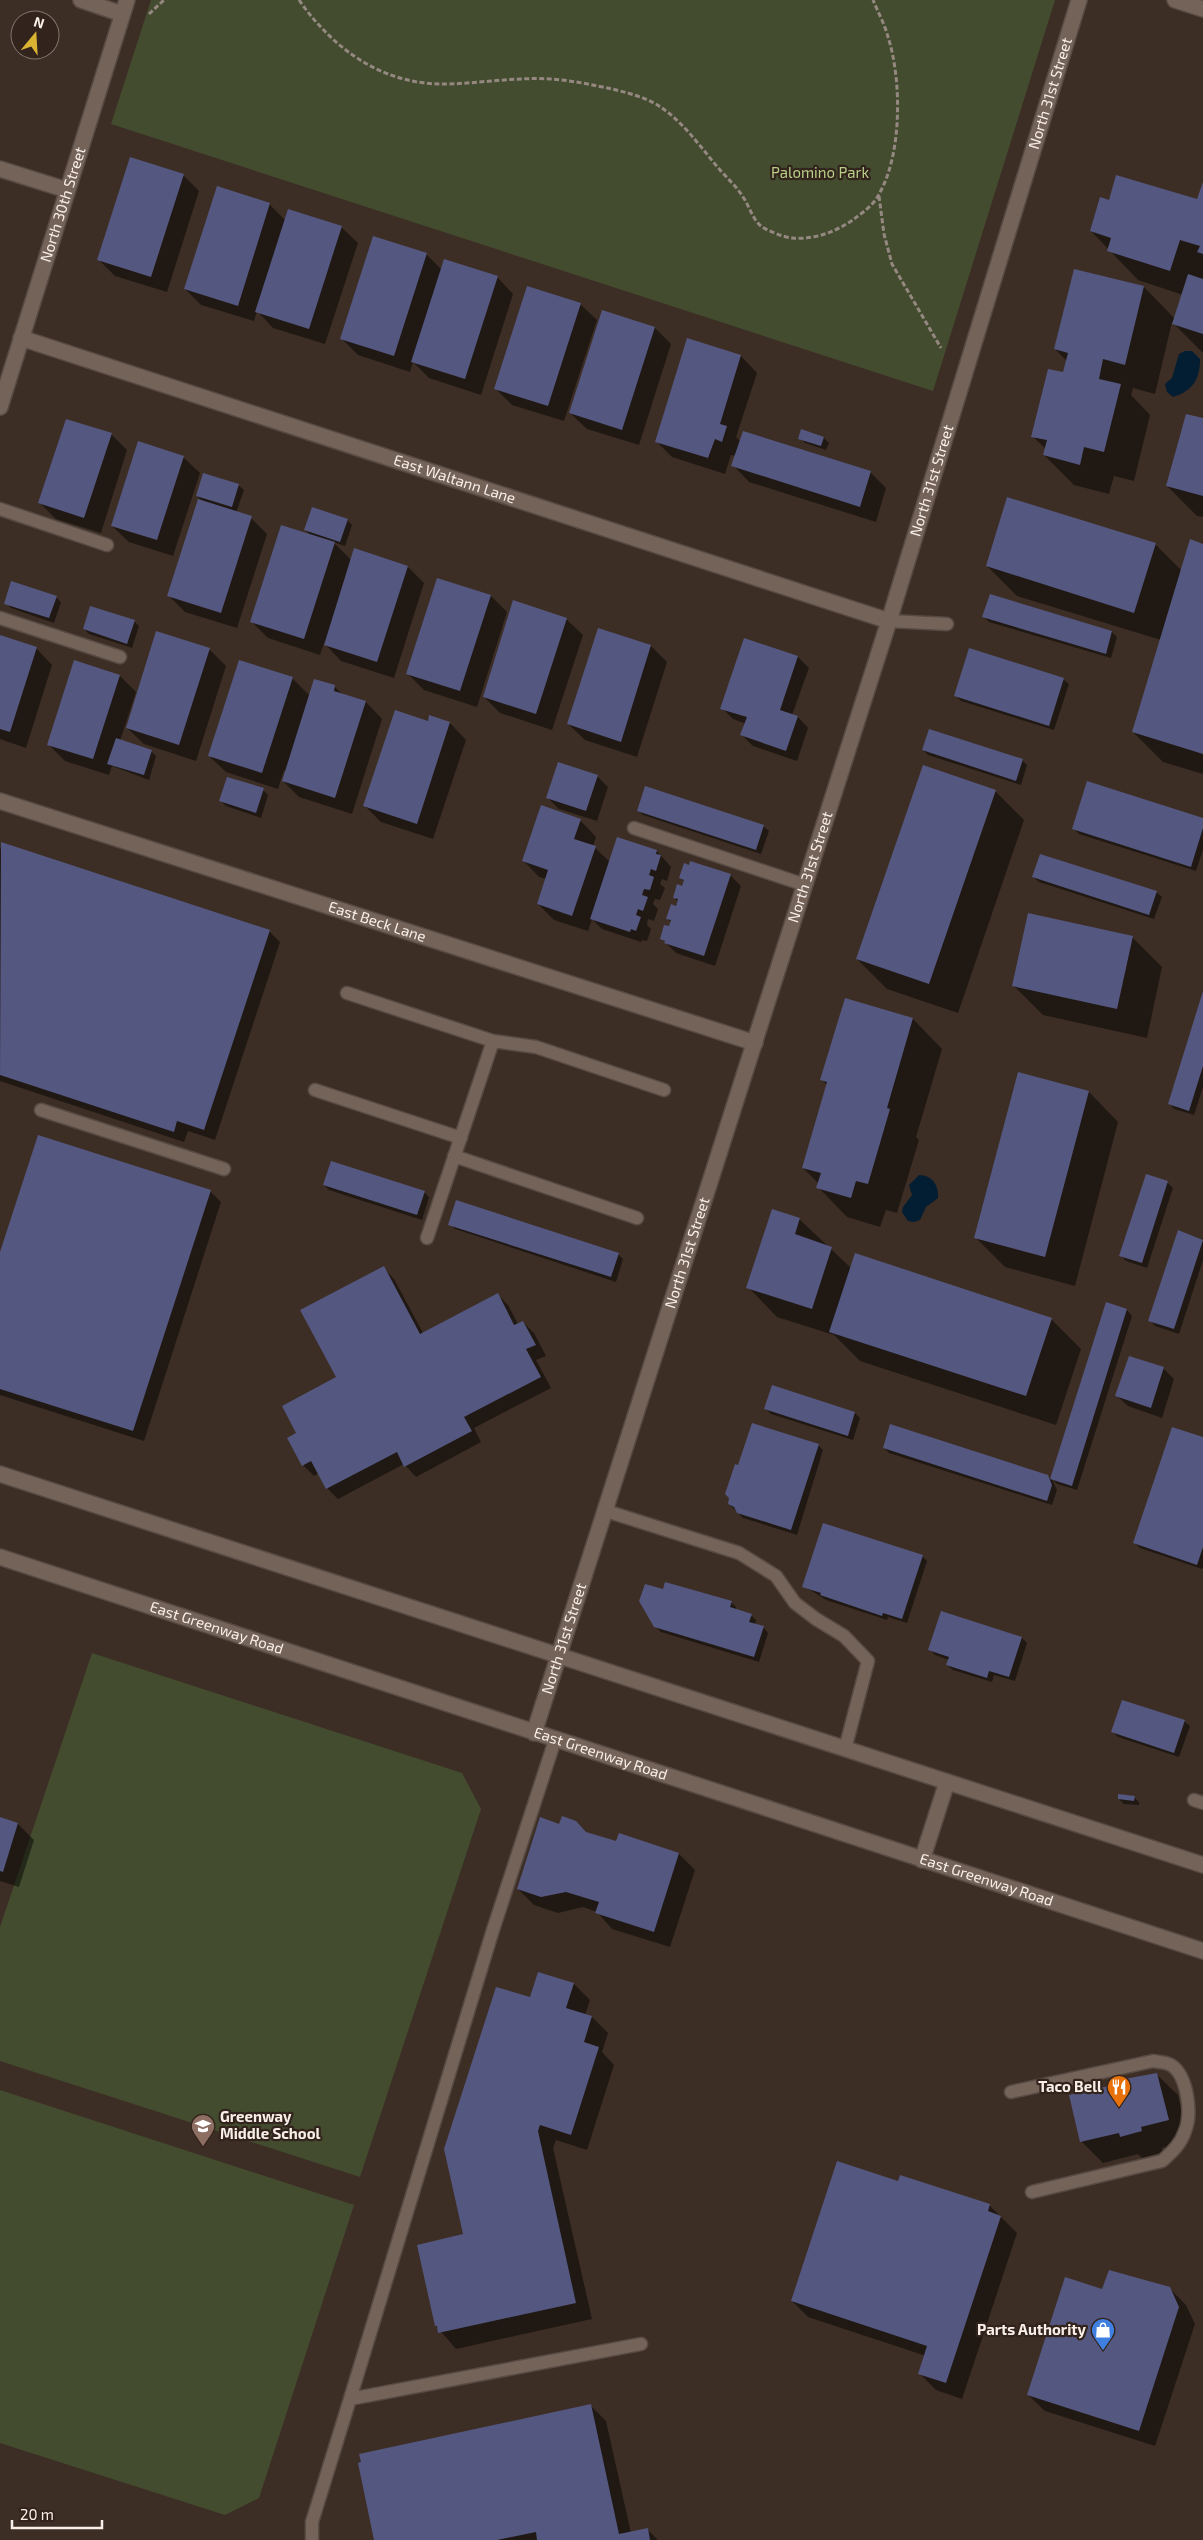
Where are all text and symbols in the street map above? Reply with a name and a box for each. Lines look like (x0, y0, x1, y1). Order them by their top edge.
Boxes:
north arrow (10, 10, 60, 60)
text: N (32, 13, 47, 32)
street label: North 31st Street (1024, 35, 1075, 151)
street label: North 30th Street (36, 144, 89, 264)
park label: Palomino Park (771, 163, 869, 181)
street label: North 31st Street (905, 422, 957, 538)
street label: East Waltann Lane (392, 450, 518, 507)
street label: North 31st Street (783, 809, 836, 925)
street label: East Beck Lane (326, 897, 429, 945)
street label: North 31st Street (660, 1194, 713, 1310)
street label: North 31st Street (537, 1580, 589, 1696)
street label: East Greenway Road (148, 1597, 286, 1657)
street label: East Greenway Road (532, 1722, 670, 1783)
street label: East Greenway Road (918, 1849, 1056, 1909)
restaurant icon: Taco Bell (1106, 2074, 1132, 2108)
place label: Taco Bell (1038, 2077, 1102, 2095)
place label: Greenway Middle School (220, 2107, 321, 2142)
school or university icon: Greenway Middle School (190, 2113, 216, 2147)
shop icon: Parts Authority (1090, 2317, 1116, 2351)
place label: Parts Authority (977, 2320, 1086, 2339)
scale bar (12, 2498, 102, 2530)
text: 20 m (20, 2505, 54, 2523)

